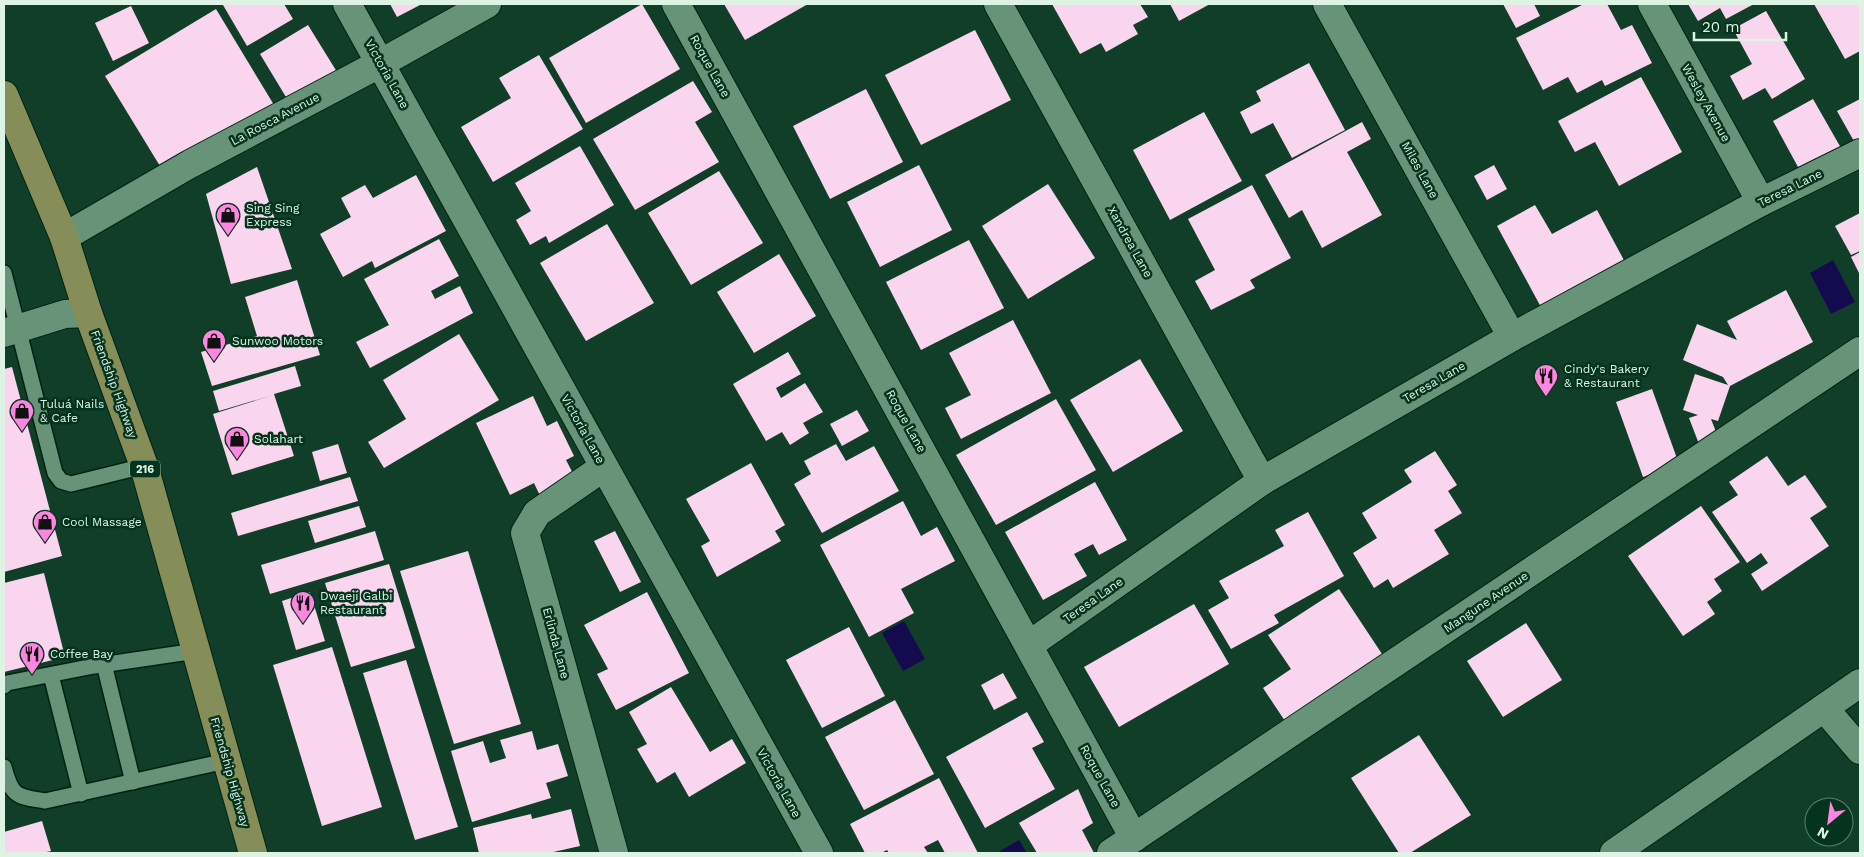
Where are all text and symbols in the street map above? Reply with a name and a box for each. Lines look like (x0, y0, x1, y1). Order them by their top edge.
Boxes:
scale bar (1694, 10, 1786, 42)
text: 20 m (1702, 18, 1740, 36)
street label: Roque Lane (687, 32, 733, 100)
street label: Victoria Lane (362, 37, 412, 111)
street label: Wesley Avenue (1679, 62, 1733, 144)
street label: La Rosca Avenue (228, 90, 322, 148)
street label: Miles Lane (1399, 139, 1441, 201)
street label: Teresa Lane (1756, 166, 1824, 210)
place label: Sing Sing Express (246, 201, 300, 229)
shop icon: Sing Sing Express (215, 202, 241, 236)
street label: Xandrea Lane (1105, 204, 1155, 280)
street label: Friendship Highway (88, 328, 140, 441)
shop icon: Sunwoo Motors (201, 328, 227, 362)
place label: Sunwoo Motors (232, 334, 323, 348)
street label: Teresa Lane (1400, 358, 1468, 405)
place label: Cindy's Bakery & Restaurant (1564, 362, 1650, 390)
restaurant icon: Cindy's Bakery & Restaurant (1533, 363, 1559, 397)
street label: Roque Lane (883, 387, 929, 455)
street label: Victoria Lane (558, 392, 608, 466)
place label: Tuluá Nails & Cafe (40, 397, 104, 425)
shop icon: Tuluá Nails & Cafe (9, 398, 35, 432)
shop icon: Solahart (224, 426, 250, 460)
place label: Solahart (254, 432, 303, 446)
road number: 216 (130, 460, 160, 478)
shop icon: Cool Massage (32, 509, 58, 543)
place label: Cool Massage (62, 515, 142, 529)
street label: Mangune Avenue (1441, 569, 1531, 635)
street label: Teresa Lane (1060, 574, 1126, 626)
place label: Dwaeji Galbi Restaurant (320, 589, 393, 617)
restaurant icon: Dwaeji Galbi Restaurant (290, 590, 316, 624)
street label: Erlinda Lane (540, 606, 572, 680)
restaurant icon: Coffee Bay (19, 641, 45, 675)
place label: Coffee Bay (50, 647, 114, 661)
street label: Friendship Highway (208, 715, 253, 829)
street label: Roque Lane (1077, 742, 1123, 810)
street label: Victoria Lane (754, 746, 804, 820)
north arrow (1804, 797, 1854, 847)
text: N (1814, 824, 1831, 843)

